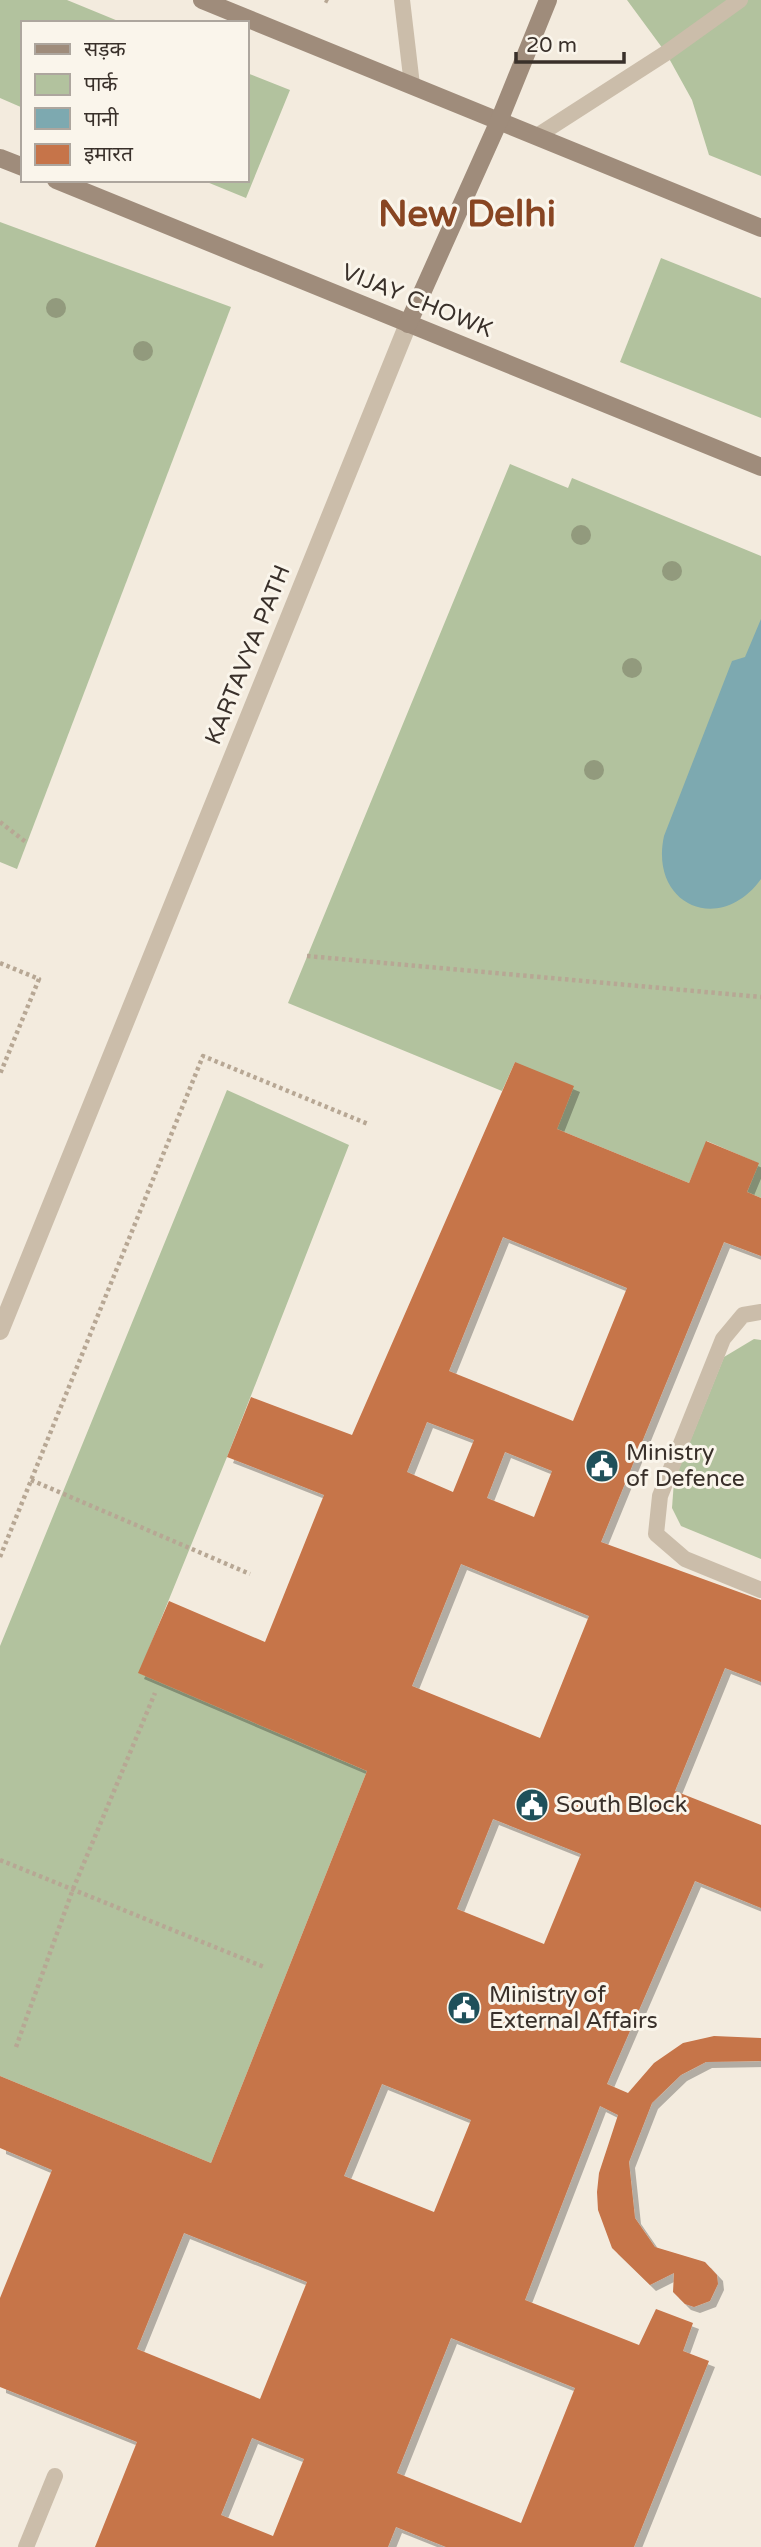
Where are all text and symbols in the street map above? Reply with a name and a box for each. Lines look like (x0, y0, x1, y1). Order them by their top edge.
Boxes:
legend (21, 21, 248, 182)
scale bar (516, 21, 624, 65)
text: 20 m (526, 33, 577, 58)
text: सड़क (84, 37, 126, 62)
text: पार्क (84, 72, 118, 97)
text: पानी (84, 107, 119, 132)
text: इमारत (84, 142, 134, 167)
district label: New Delhi (378, 192, 556, 237)
street label: VIJAY CHOWK (337, 258, 497, 344)
street label: KARTAVYA PATH (199, 561, 297, 749)
place label: Ministry of Defence (626, 1439, 745, 1493)
public building icon: Ministry of Defence (583, 1447, 621, 1485)
public building icon: South Block (513, 1786, 551, 1824)
place label: South Block (556, 1791, 687, 1819)
place label: Ministry of External Affairs (489, 1981, 658, 2035)
public building icon: Ministry of External Affairs (445, 1989, 483, 2027)

